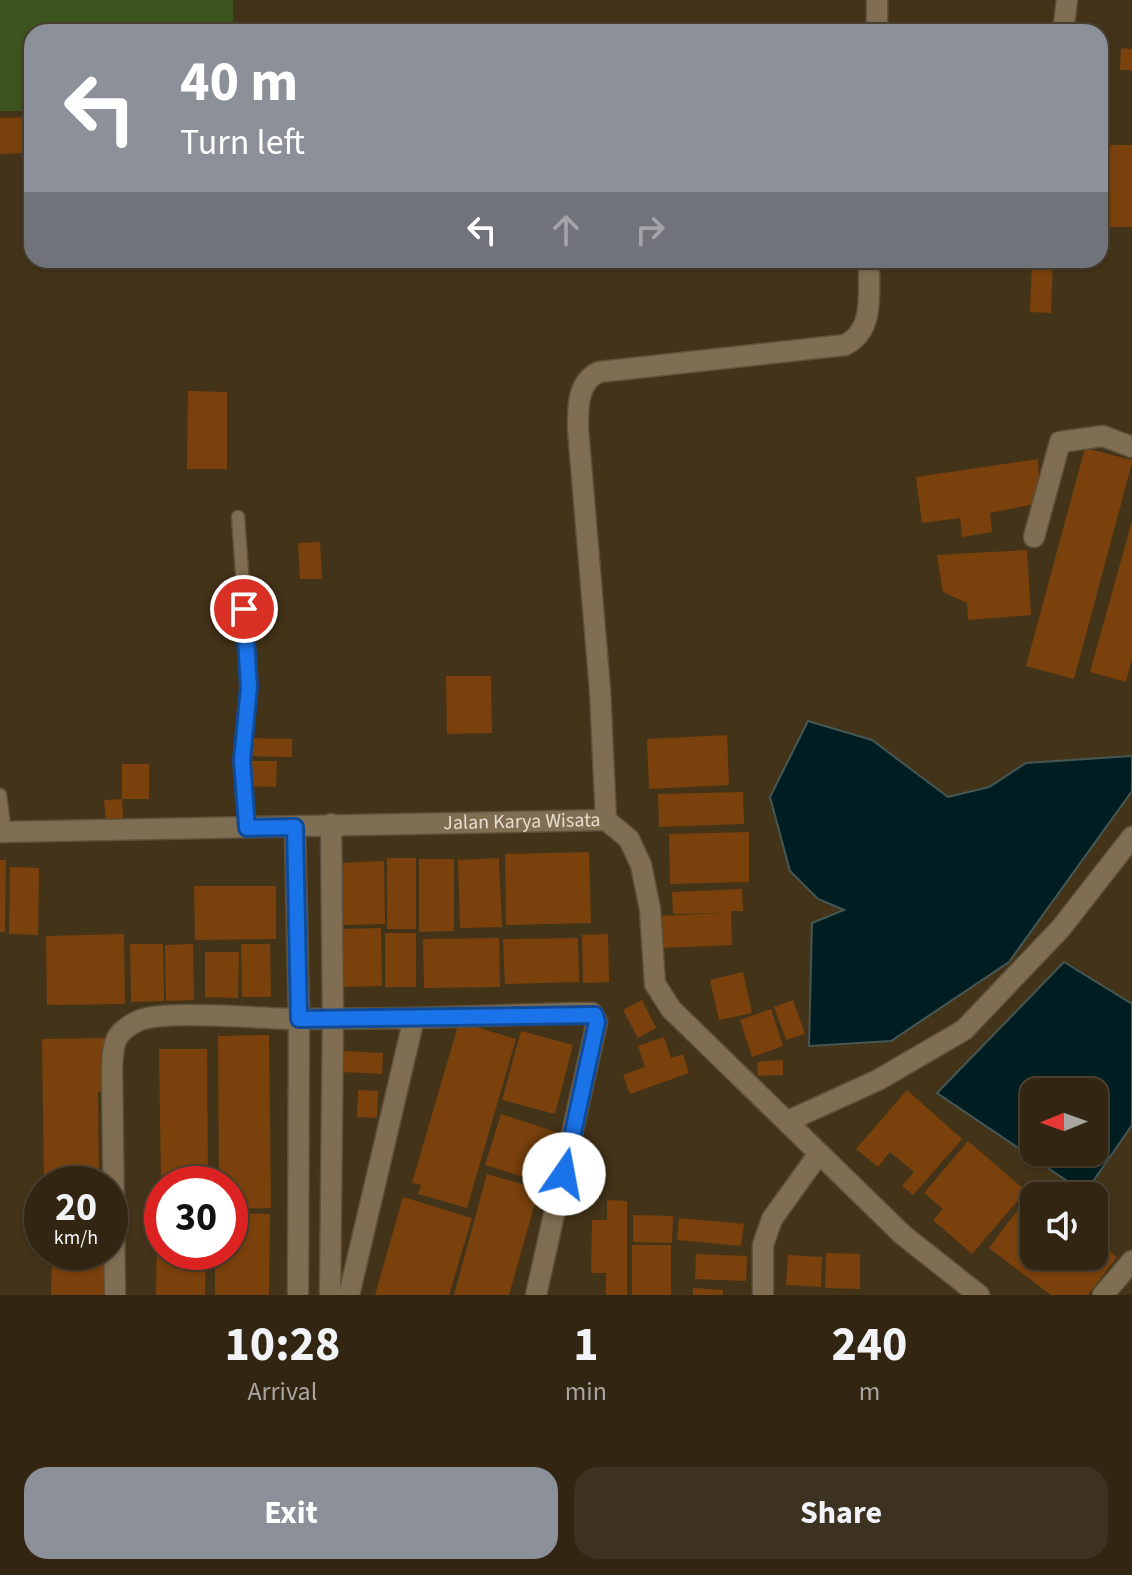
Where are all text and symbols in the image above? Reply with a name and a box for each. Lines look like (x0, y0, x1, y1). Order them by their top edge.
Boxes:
text: 40 m (180, 43, 298, 122)
icon: left (48, 56, 152, 160)
text: Turn left (180, 117, 305, 168)
icon: left (460, 208, 504, 252)
icon: ahead (544, 208, 588, 252)
icon: right (628, 208, 672, 252)
pin (210, 575, 278, 643)
icon: arrive (222, 587, 266, 631)
street label: Jalan Karya Wisata (443, 806, 601, 837)
north arrow (1020, 1078, 1108, 1166)
map controls (1020, 1078, 1108, 1270)
position arrow (522, 1132, 606, 1216)
speed limit sign: 30 (144, 1166, 248, 1270)
text: 20 (55, 1179, 97, 1236)
button: sound (1020, 1182, 1108, 1270)
text: km/h (54, 1224, 98, 1252)
text: 10:28 (224, 1311, 340, 1379)
text: 1 (573, 1311, 599, 1379)
text: 240 (831, 1311, 907, 1379)
text: Arrival (247, 1373, 317, 1410)
text: min (565, 1373, 607, 1410)
text: m (859, 1373, 880, 1410)
button: Exit (24, 1467, 558, 1559)
button: Share (574, 1467, 1108, 1559)

